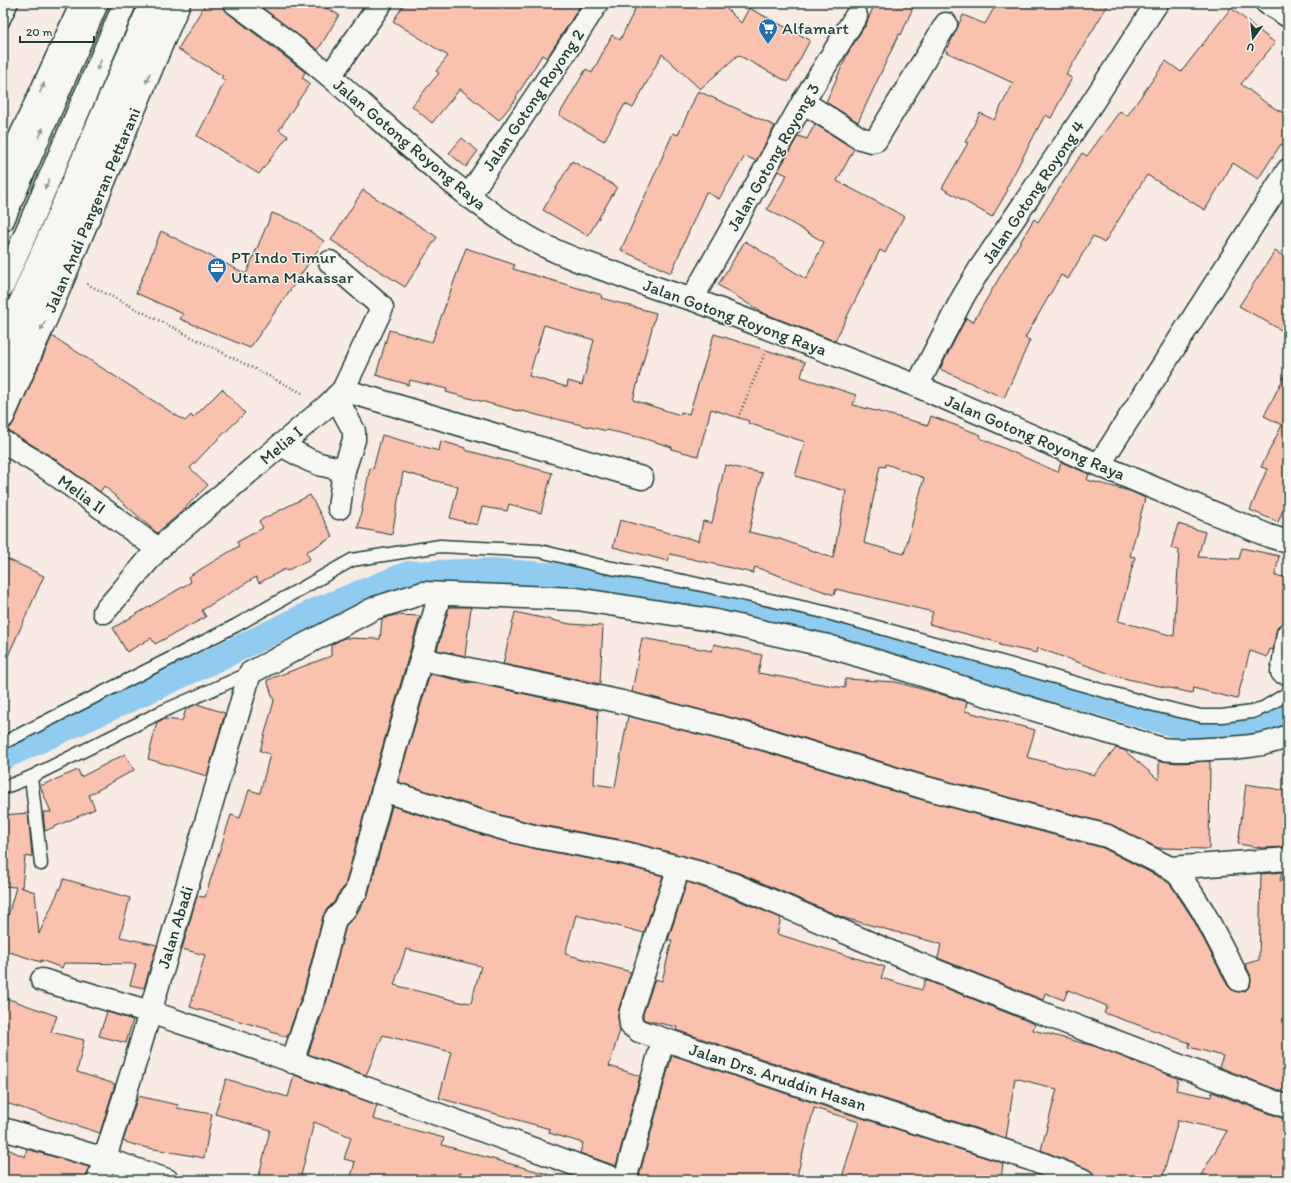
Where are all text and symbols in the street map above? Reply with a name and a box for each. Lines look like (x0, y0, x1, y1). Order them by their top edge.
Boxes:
supermarket icon: Alfamart (757, 17, 779, 45)
scale bar (20, 18, 94, 44)
place label: Alfamart (782, 18, 849, 38)
north arrow (1233, 18, 1273, 58)
text: 20 m (26, 25, 53, 39)
street label: Jalan Gotong Royong 2 (478, 25, 588, 175)
text: U (1245, 40, 1256, 54)
one-way arrow (95, 59, 101, 71)
one-way arrow (144, 72, 150, 84)
street label: Jalan Gotong Royong Raya (329, 74, 491, 214)
street label: Jalan Gotong Royong 3 (723, 80, 823, 234)
one-way arrow (39, 82, 46, 94)
street label: Jalan Andi Pangeran Pettarani (40, 105, 144, 315)
street label: Jalan Gotong Royong 4 (978, 117, 1088, 267)
one-way arrow (38, 127, 44, 139)
one-way arrow (44, 178, 50, 190)
place label: PT Indo Timur Utama Makassar (231, 247, 354, 287)
office icon: PT Indo Timur Utama Makassar (206, 256, 228, 284)
street label: Jalan Gotong Royong Raya (641, 275, 829, 359)
one-way arrow (40, 321, 46, 332)
street label: Jalan Gotong Royong Raya (942, 390, 1128, 484)
street label: Melia I (256, 421, 306, 469)
street label: Melia II (54, 470, 110, 518)
street label: Jalan Abadi (153, 883, 197, 971)
street label: Jalan Drs. Aruddin Hasan (687, 1039, 870, 1115)

